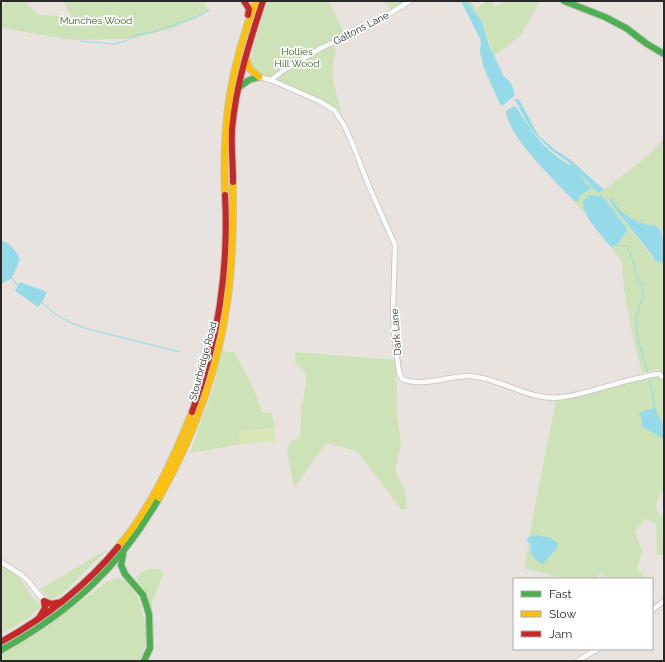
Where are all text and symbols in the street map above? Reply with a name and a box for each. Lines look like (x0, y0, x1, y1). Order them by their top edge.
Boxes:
street label: Galtons Lane (331, 9, 391, 47)
park label: Munches Wood (60, 15, 132, 26)
park label: Hollies Hill Wood (275, 46, 319, 69)
street label: Dark Lane (389, 308, 403, 356)
street label: Stourbridge Road (187, 320, 219, 402)
legend (513, 578, 653, 650)
text: Fast (549, 587, 572, 601)
text: Slow (549, 607, 576, 621)
text: Jam (549, 627, 572, 641)

